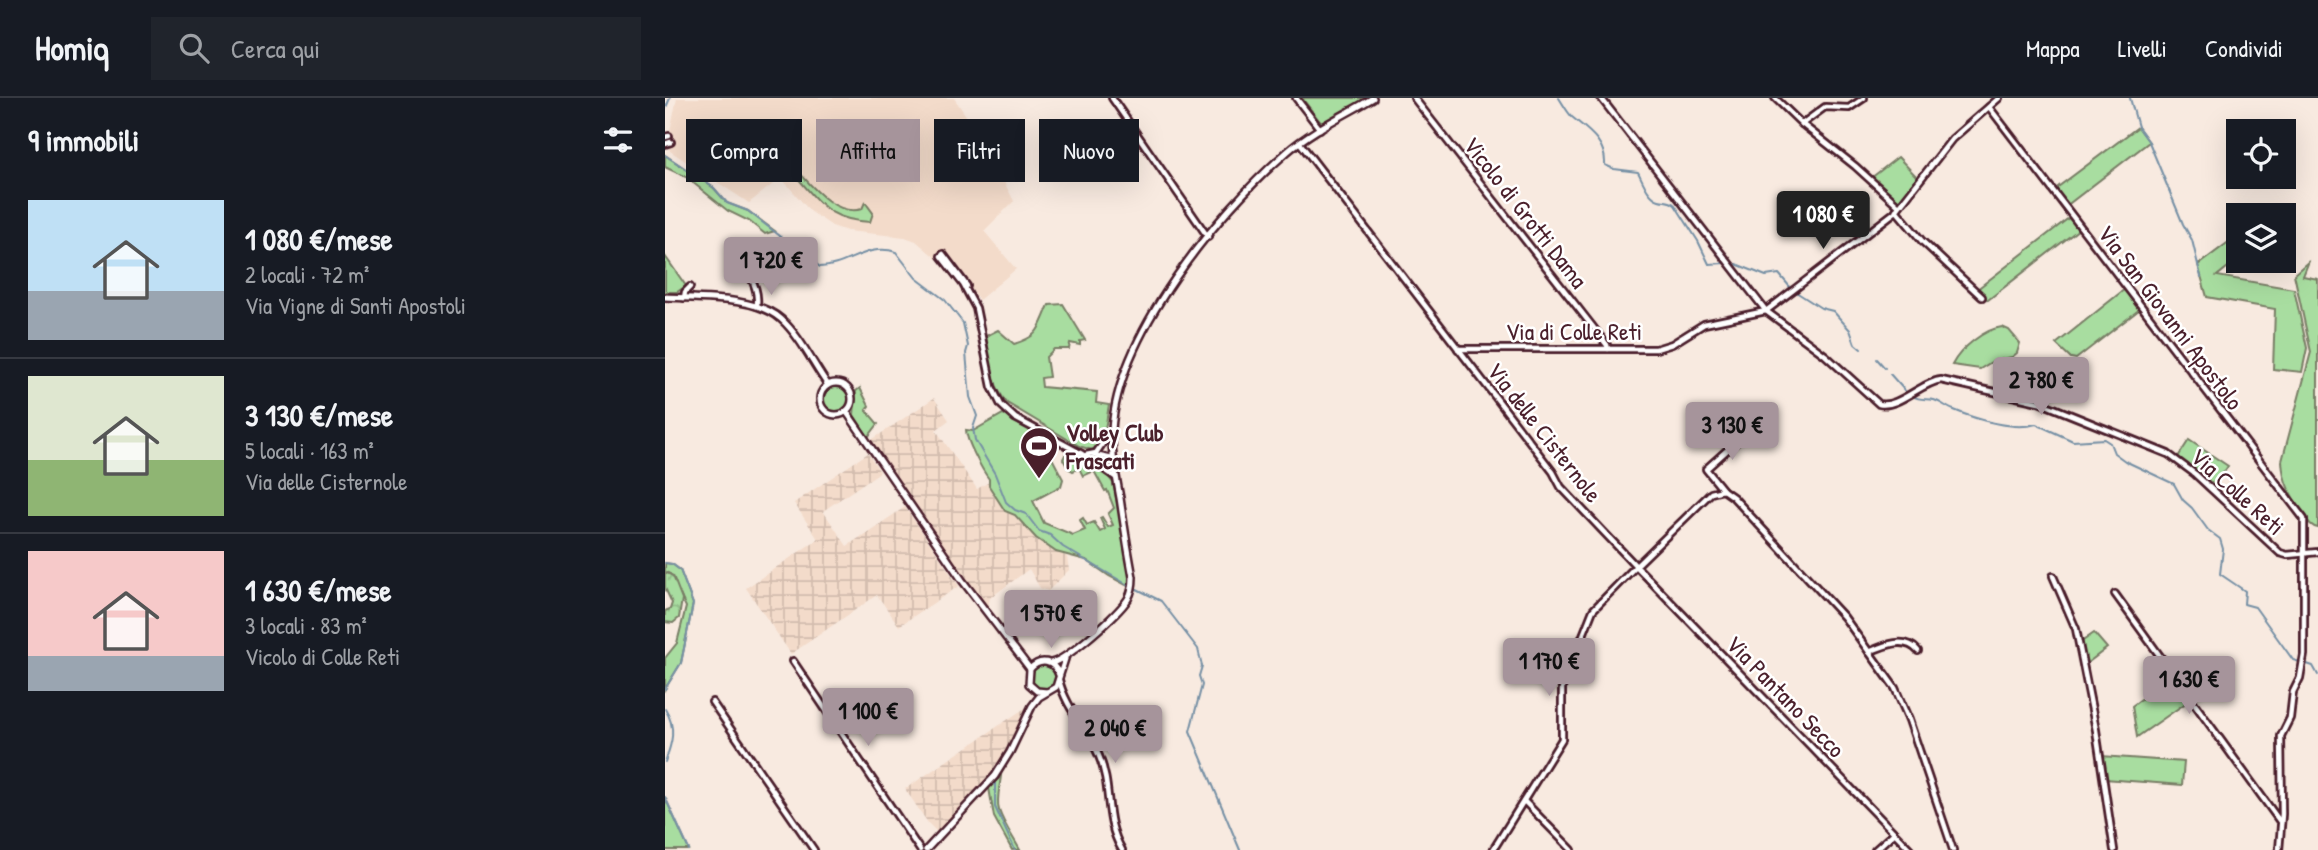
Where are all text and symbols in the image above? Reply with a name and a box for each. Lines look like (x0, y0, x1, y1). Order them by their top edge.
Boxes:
search box (151, 17, 641, 80)
text: Homiq (35, 26, 109, 70)
icon: search (175, 29, 213, 67)
text: Cerca qui (231, 31, 320, 66)
text: Mappa (2026, 32, 2080, 64)
text: Livelli (2118, 32, 2167, 64)
text: Condividi (2205, 32, 2283, 64)
chip: Compra (686, 119, 802, 182)
chip: Affitta (816, 119, 920, 182)
chip: Filtri (934, 119, 1025, 182)
chip: Nuovo (1039, 119, 1139, 182)
map controls (2226, 119, 2296, 273)
button: locate (2226, 119, 2296, 189)
text: 9 immobili (28, 120, 139, 160)
icon: filters (599, 121, 637, 159)
street label: Vicolo di Grotti Dama (1457, 130, 1595, 294)
pin: 1 080 € (1758, 192, 1888, 251)
text: 1 080 € (1793, 198, 1853, 229)
button: layers (2226, 203, 2296, 273)
street label: Via San Giovanni Apostolo (2091, 218, 2251, 416)
text: 1 080 €/mese (245, 219, 393, 259)
icon: home (84, 228, 168, 312)
pin: 1 720 € (706, 238, 836, 297)
text: 1 720 € (740, 244, 802, 275)
text: 2 locali · 72 m² (245, 259, 369, 290)
text: Via Vigne di Santi Apostoli (245, 290, 466, 321)
street label: Via di Colle Reti (1506, 315, 1642, 347)
street label: Via delle Cisternole (1480, 355, 1610, 509)
pin: 2 780 € (1976, 358, 2106, 417)
text: 2 780 € (2009, 364, 2073, 395)
text: 3 130 €/mese (245, 395, 393, 435)
pin: 3 130 € (1667, 402, 1797, 462)
icon: home (84, 404, 168, 488)
text: 3 130 € (1702, 409, 1762, 440)
place label: Volley Club Frascati (1065, 416, 1164, 476)
sports icon: Volley Club Frascati (1018, 425, 1060, 480)
text: 5 locali · 163 m² (245, 435, 374, 466)
street label: Via Colle Reti (2184, 440, 2292, 542)
text: Via delle Cisternole (245, 466, 407, 497)
text: 1 630 €/mese (245, 570, 392, 610)
icon: home (84, 579, 168, 663)
pin: 1 570 € (986, 590, 1116, 650)
text: 1 570 € (1020, 597, 1082, 628)
text: 3 locali · 83 m² (245, 610, 367, 641)
street label: Via Pantano Secco (1720, 628, 1853, 764)
pin: 1 170 € (1484, 638, 1614, 698)
text: Vicolo di Colle Reti (245, 641, 400, 672)
text: 1 170 € (1519, 645, 1579, 676)
pin: 1 630 € (2124, 656, 2254, 716)
text: 1 630 € (2159, 663, 2219, 694)
pin: 1 100 € (803, 688, 933, 748)
text: 1 100 € (839, 695, 897, 726)
pin: 2 040 € (1050, 706, 1180, 765)
text: 2 040 € (1084, 712, 1146, 743)

